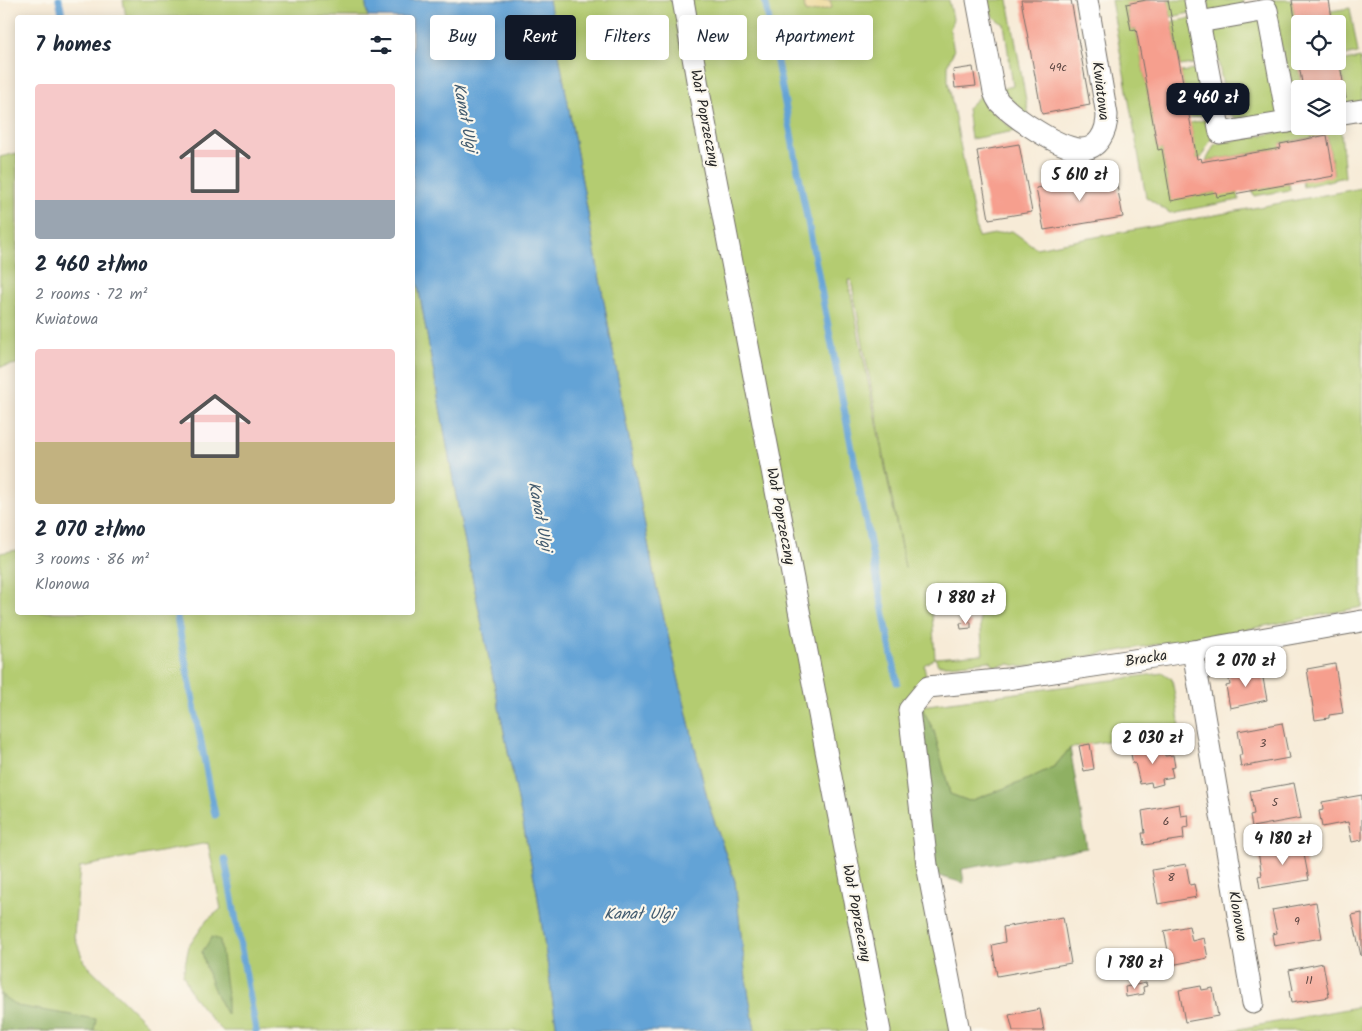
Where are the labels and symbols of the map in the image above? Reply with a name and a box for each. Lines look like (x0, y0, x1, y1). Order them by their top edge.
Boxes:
house number: 49c (1049, 58, 1067, 77)
street label: Kwiatowa (1084, 60, 1116, 122)
street label: Wał Poprzeczny (683, 67, 725, 170)
water label: Kanał Ulgi (446, 80, 484, 157)
pin: 2 460 zł (1156, 82, 1260, 125)
pin: 5 610 zł (1028, 160, 1132, 202)
street label: Wał Poprzeczny (759, 465, 801, 568)
water label: Kanał Ulgi (521, 479, 559, 556)
pin: 1 880 zł (914, 582, 1018, 625)
street label: Bracka (1123, 644, 1169, 674)
pin: 2 070 zł (1194, 646, 1298, 688)
pin: 2 030 zł (1101, 722, 1205, 765)
house number: 3 (1260, 734, 1267, 753)
house number: 5 (1272, 793, 1280, 812)
house number: 6 (1163, 812, 1169, 831)
pin: 4 180 zł (1231, 824, 1335, 866)
street label: Wał Poprzeczny (835, 862, 877, 965)
house number: 8 (1167, 868, 1175, 887)
street label: Klonowa (1221, 889, 1253, 944)
water label: Kanał Ulgi (604, 902, 677, 927)
house number: 9 (1294, 912, 1300, 931)
pin: 1 780 zł (1083, 948, 1187, 990)
house number: 11 (1305, 971, 1313, 990)

